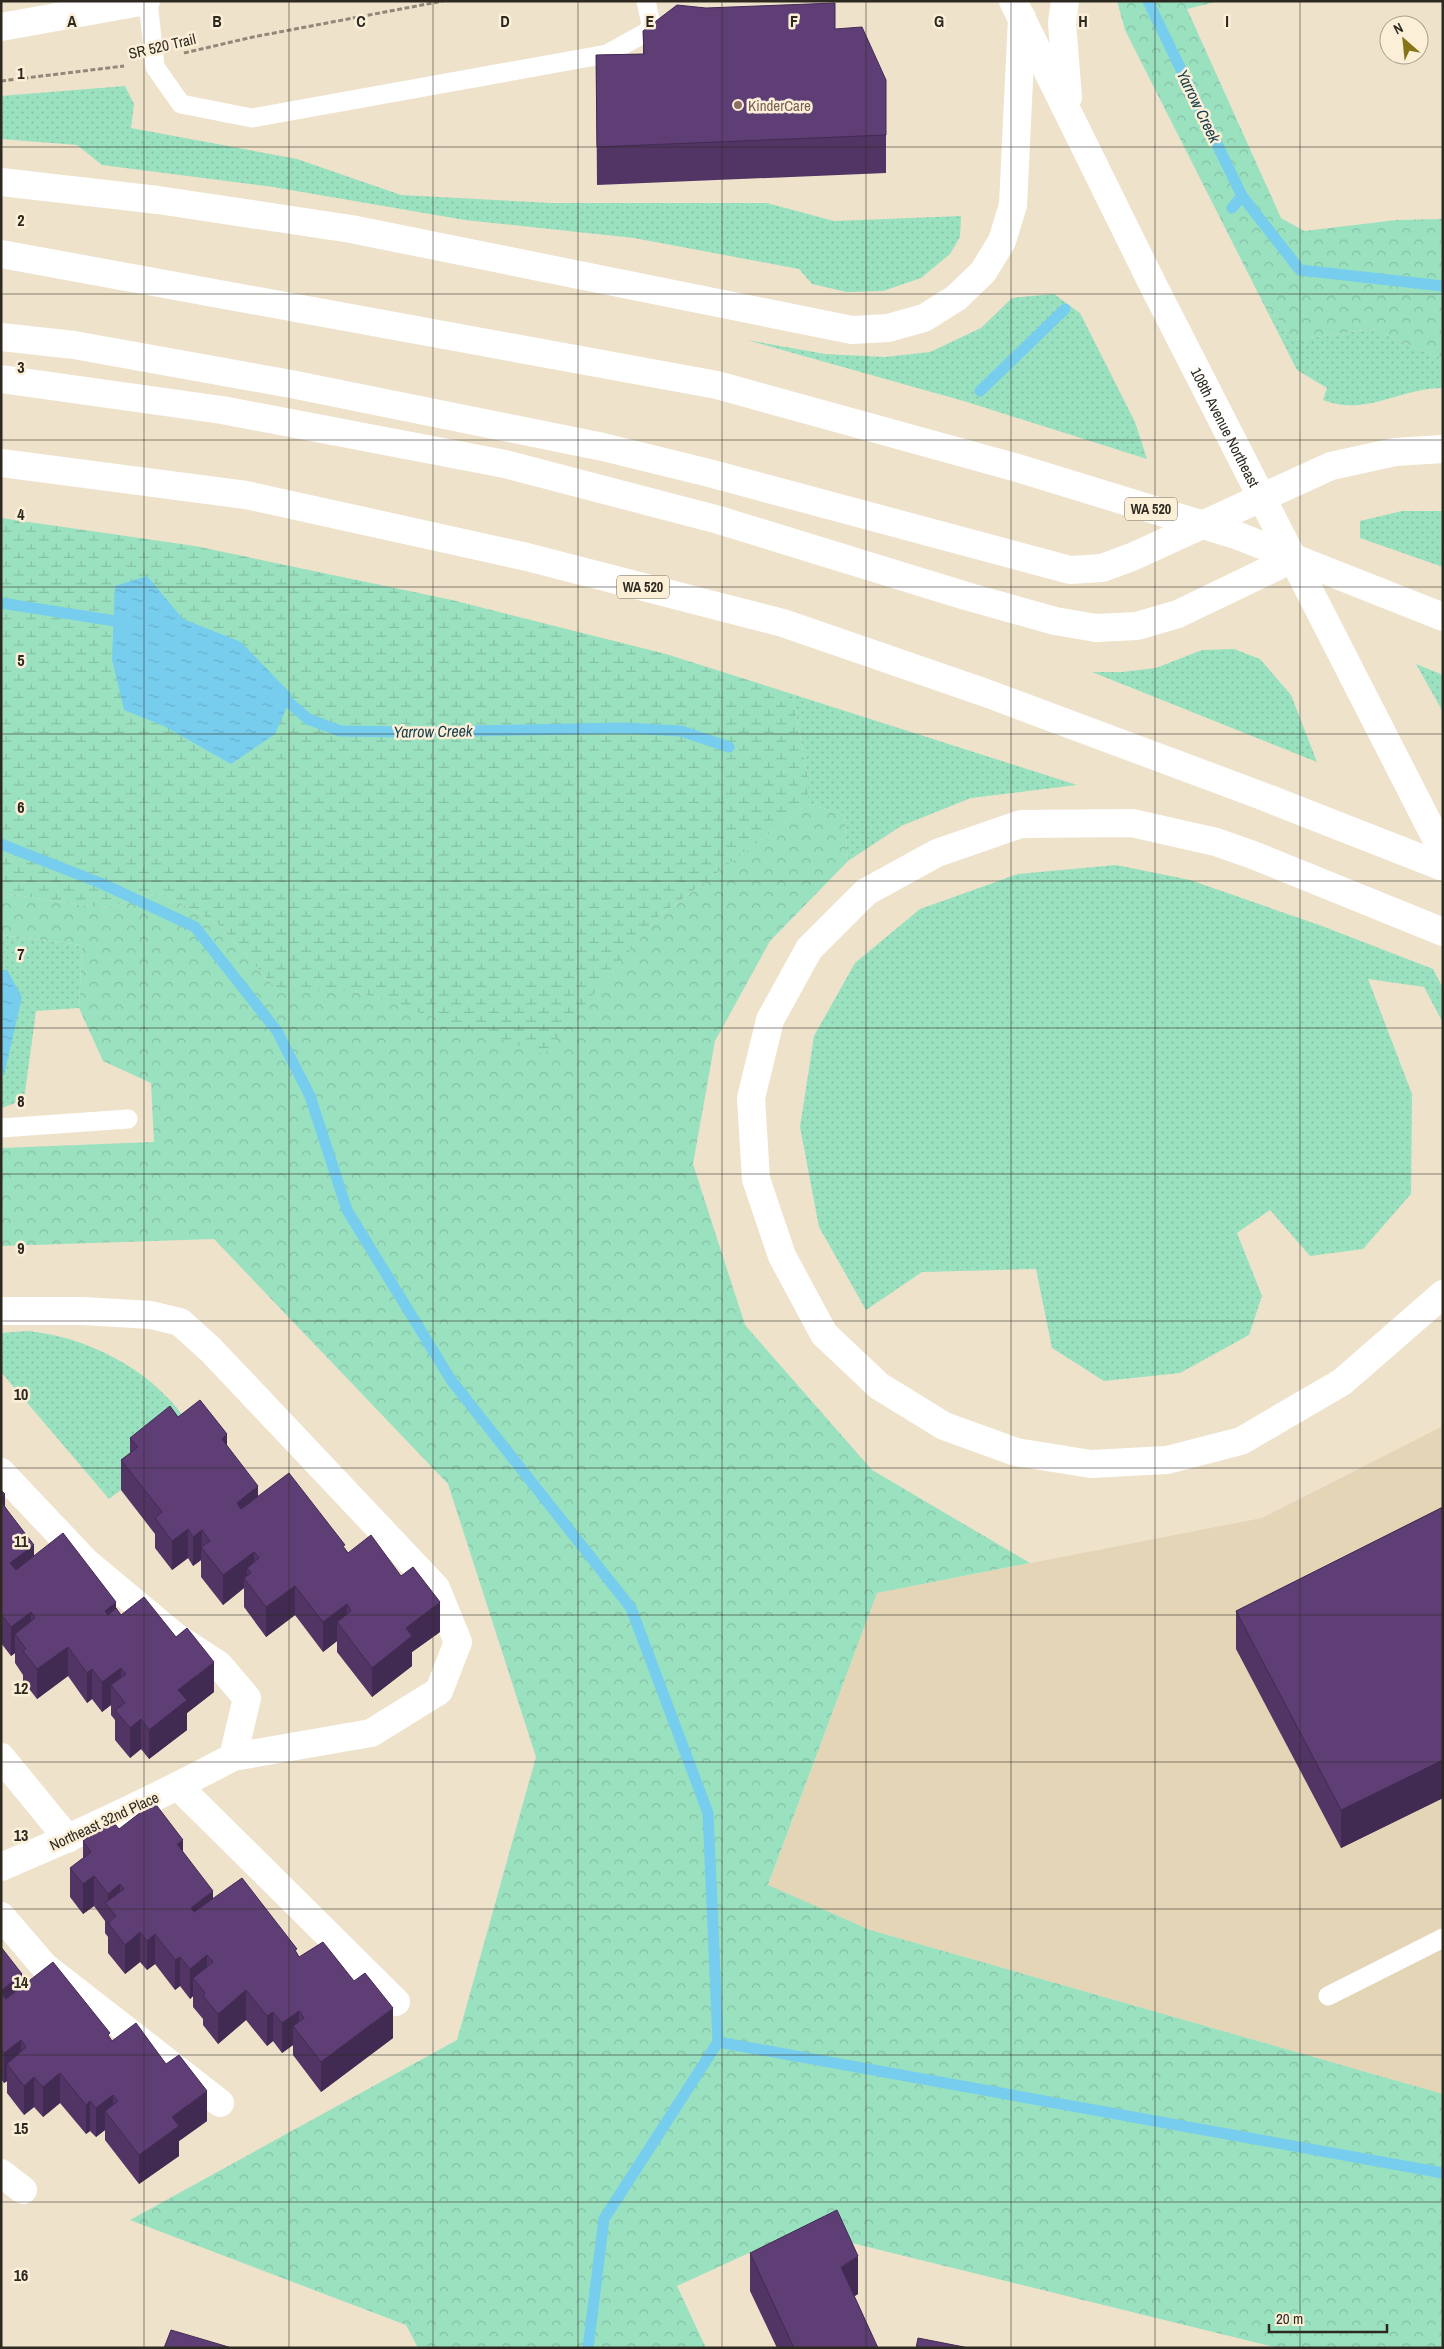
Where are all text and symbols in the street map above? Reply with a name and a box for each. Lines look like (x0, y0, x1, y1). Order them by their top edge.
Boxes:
text: A (67, 10, 77, 32)
text: B (212, 10, 222, 32)
text: C (356, 10, 366, 32)
text: D (500, 10, 510, 32)
text: E (646, 10, 655, 32)
text: F (790, 10, 798, 32)
text: G (934, 10, 944, 32)
text: H (1078, 10, 1088, 32)
text: I (1225, 10, 1229, 32)
north arrow (1379, 15, 1429, 65)
text: N (1390, 19, 1406, 38)
street label: SR 520 Trail (126, 28, 198, 64)
text: 1 (17, 62, 25, 84)
water label: Yarrow Creek (1172, 66, 1226, 147)
place label: KinderCare (748, 95, 811, 116)
marker: KinderCare (732, 99, 744, 111)
text: 2 (17, 209, 25, 231)
text: 3 (17, 356, 25, 378)
street label: 108th Avenue Northeast (1186, 363, 1265, 491)
road number: WA 520 (1125, 498, 1177, 520)
text: 4 (17, 503, 25, 525)
road number: WA 520 (617, 576, 669, 598)
text: 5 (17, 649, 25, 671)
water label: Yarrow Creek (393, 719, 473, 743)
text: 6 (17, 796, 25, 818)
text: 7 (17, 943, 25, 965)
text: 8 (17, 1090, 25, 1112)
text: 9 (17, 1237, 25, 1259)
text: 10 (14, 1383, 28, 1405)
text: 11 (14, 1530, 29, 1552)
text: 12 (14, 1677, 28, 1699)
street label: Northeast 32nd Place (46, 1786, 162, 1856)
text: 13 (14, 1824, 28, 1846)
text: 14 (14, 1971, 29, 1993)
text: 15 (14, 2117, 28, 2139)
text: 16 (14, 2264, 28, 2286)
scale bar (1269, 2302, 1386, 2334)
text: 20 m (1276, 2308, 1303, 2329)

